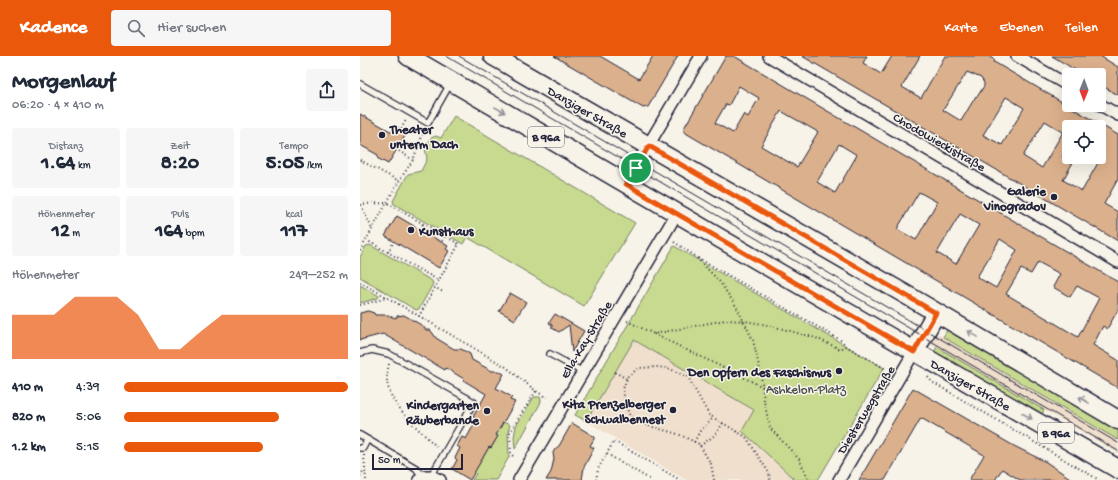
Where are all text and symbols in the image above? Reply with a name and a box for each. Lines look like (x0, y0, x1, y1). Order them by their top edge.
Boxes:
search box (111, 10, 391, 46)
text: Kadence (20, 17, 87, 40)
icon: search (125, 17, 147, 39)
text: Hier suchen (157, 19, 226, 37)
text: Karte (944, 20, 978, 37)
text: Ebenen (1000, 20, 1043, 37)
text: Teilen (1065, 20, 1098, 37)
north arrow (1062, 68, 1106, 112)
map controls (1062, 68, 1106, 164)
button: share (306, 69, 348, 111)
text: Morgenlauf (12, 70, 115, 96)
street label: Danziger Straße (543, 84, 630, 142)
text: 06:20 · 4 × 410 m (12, 98, 104, 113)
one-way arrow (494, 106, 506, 114)
street label: Chodowieckistraße (890, 111, 988, 176)
button: locate (1062, 120, 1106, 164)
place label: Theater unterm Dach (389, 123, 458, 153)
road number: B 96a (528, 127, 564, 147)
marker: Theater unterm Dach (377, 130, 387, 140)
text: Distanz (49, 141, 83, 153)
text: Zeit (170, 141, 190, 153)
text: Tempo (280, 141, 308, 153)
pin (619, 151, 653, 185)
text: 1.64 (41, 153, 75, 176)
text: 8:20 (161, 153, 199, 176)
text: 5:05 (266, 153, 304, 176)
icon: arrive (625, 157, 647, 179)
text: km (75, 160, 91, 172)
text: /km (304, 160, 322, 172)
place label: Galerie Vinogradov (983, 185, 1047, 215)
marker: Galerie Vinogradov (1049, 192, 1059, 202)
text: Höhenmeter (38, 209, 94, 221)
text: Puls (171, 209, 189, 221)
text: kcal (285, 209, 303, 221)
text: 12 (52, 221, 70, 244)
text: 164 (155, 221, 183, 244)
text: 117 (281, 221, 307, 244)
marker: Kunsthaus (406, 225, 416, 235)
place label: Kunsthaus (418, 225, 475, 240)
text: m (70, 228, 80, 240)
text: bpm (183, 228, 205, 240)
text: Höhenmeter (12, 268, 79, 283)
text: 249–252 m (289, 268, 348, 283)
street label: Ella-Kay-Straße (558, 299, 616, 382)
one-way arrow (967, 329, 979, 337)
street label: Danziger Straße (926, 357, 1013, 415)
street label: Diesterwegstraße (834, 363, 900, 458)
place label: Den Opfern des Faschismus (687, 365, 832, 382)
marker: Den Opfern des Faschismus (834, 366, 844, 376)
text: 410 m (12, 380, 43, 395)
text: 4:39 (76, 380, 100, 395)
park label: Ashkelon-Platz (766, 383, 847, 398)
one-way arrow (1078, 396, 1090, 404)
place label: Kita Prenzelberger Schwalbennest (562, 398, 667, 428)
place label: Kindergarten Räuberbande (405, 399, 480, 429)
marker: Kita Prenzelberger Schwalbennest (668, 405, 678, 415)
marker: Kindergarten Räuberbande (482, 406, 492, 416)
text: 820 m (12, 410, 45, 425)
text: 5:06 (76, 410, 101, 425)
one-way arrow (1021, 413, 1033, 421)
road number: B 96a (1038, 423, 1074, 443)
text: 1.2 km (12, 440, 46, 455)
text: 5:15 (76, 440, 99, 455)
scale bar (372, 452, 463, 471)
text: 50 m (378, 455, 400, 467)

